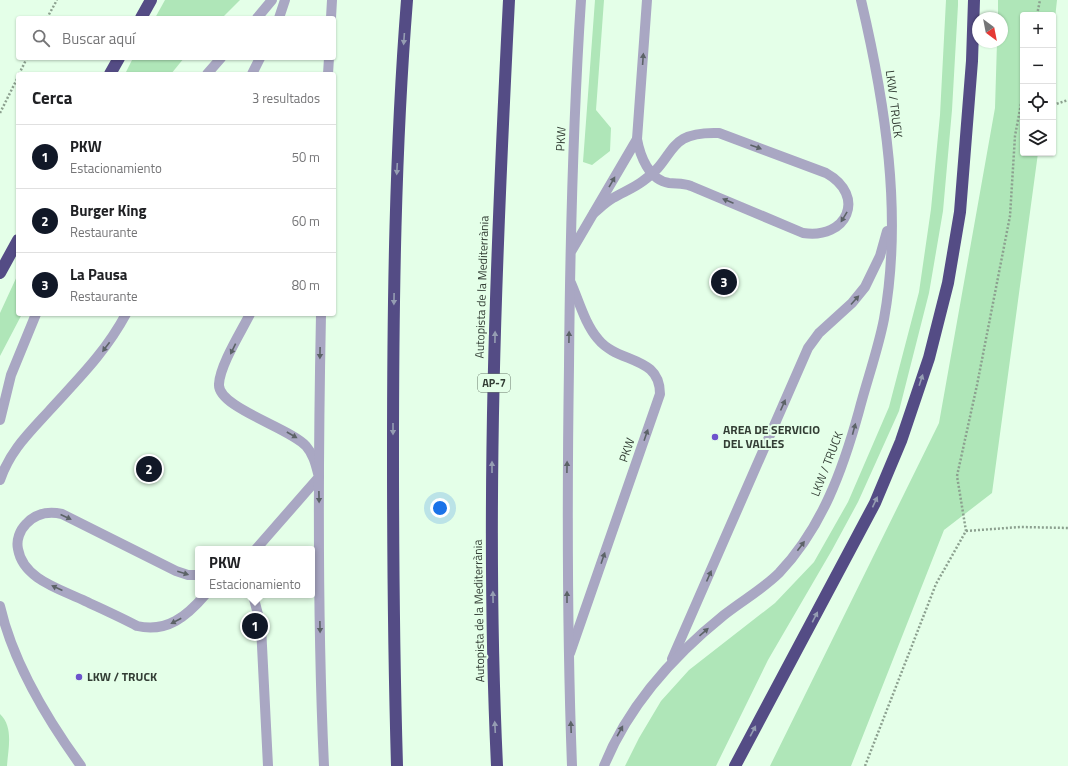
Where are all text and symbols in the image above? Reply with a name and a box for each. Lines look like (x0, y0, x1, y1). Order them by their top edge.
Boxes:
north arrow (972, 12, 1008, 48)
map controls (1020, 12, 1056, 156)
button: + (1020, 12, 1056, 48)
search box (16, 16, 336, 60)
icon: search (30, 27, 52, 49)
text: Buscar aquí (62, 27, 135, 50)
one-way arrow (400, 33, 407, 45)
button: − (1020, 48, 1056, 84)
one-way arrow (640, 53, 647, 65)
street label: LKW / TRUCK (881, 69, 908, 139)
button: locate (1020, 84, 1056, 120)
text: Cerca (32, 85, 72, 111)
text: 3 resultados (252, 88, 320, 108)
button: layers (1020, 120, 1056, 156)
street label: PKW (550, 126, 571, 152)
text: PKW (70, 135, 102, 158)
one-way arrow (750, 144, 762, 150)
text: 1 (41, 147, 49, 167)
text: 50 m (292, 147, 320, 167)
text: Estacionamiento (70, 158, 162, 178)
one-way arrow (394, 163, 400, 176)
one-way arrow (608, 176, 615, 188)
one-way arrow (721, 198, 733, 204)
text: Burger King (70, 199, 147, 222)
text: 2 (41, 211, 49, 231)
text: 60 m (292, 211, 320, 231)
one-way arrow (841, 211, 848, 223)
street label: Autopista de la Mediterrània (470, 215, 493, 359)
text: Restaurante (70, 222, 138, 242)
text: La Pausa (70, 263, 128, 286)
pin: 3 (711, 267, 737, 297)
text: 3 (41, 275, 49, 295)
text: 80 m (292, 275, 320, 295)
text: Restaurante (70, 286, 138, 306)
one-way arrow (390, 293, 397, 305)
one-way arrow (850, 295, 859, 305)
one-way arrow (492, 330, 498, 343)
one-way arrow (566, 330, 572, 343)
one-way arrow (102, 342, 110, 353)
one-way arrow (230, 343, 236, 355)
one-way arrow (317, 347, 323, 360)
road number: AP-7 (478, 374, 510, 392)
one-way arrow (919, 374, 925, 386)
one-way arrow (780, 400, 786, 411)
place label: AREA DE SERVICIO DEL VALLES (723, 420, 820, 453)
one-way arrow (851, 422, 857, 434)
one-way arrow (390, 423, 396, 436)
one-way arrow (643, 428, 649, 440)
street label: LKW / TRUCK (805, 428, 848, 499)
one-way arrow (287, 431, 297, 439)
marker: AREA DE SERVICIO DEL VALLES (710, 432, 720, 442)
street label: PKW (614, 435, 640, 465)
pin: 2 (136, 454, 162, 484)
one-way arrow (489, 460, 495, 473)
one-way arrow (564, 460, 570, 473)
one-way arrow (316, 491, 322, 504)
one-way arrow (872, 496, 878, 507)
your location (430, 498, 450, 518)
one-way arrow (60, 514, 72, 520)
street label: Autopista de la Mediterrània (468, 540, 489, 682)
one-way arrow (797, 541, 805, 552)
popup (195, 546, 315, 598)
text: PKW (209, 551, 241, 574)
one-way arrow (601, 551, 607, 563)
one-way arrow (706, 569, 712, 581)
one-way arrow (177, 570, 189, 576)
text: Estacionamiento (209, 574, 301, 594)
one-way arrow (51, 585, 62, 591)
one-way arrow (490, 590, 496, 603)
one-way arrow (564, 590, 570, 603)
pin: 1 (242, 611, 268, 641)
one-way arrow (812, 611, 818, 623)
one-way arrow (171, 618, 182, 624)
one-way arrow (317, 621, 323, 634)
one-way arrow (699, 628, 709, 637)
place label: LKW / TRUCK (87, 667, 157, 686)
marker: LKW / TRUCK (74, 672, 84, 682)
one-way arrow (492, 721, 499, 733)
one-way arrow (567, 721, 574, 733)
one-way arrow (617, 725, 624, 736)
one-way arrow (750, 725, 756, 737)

